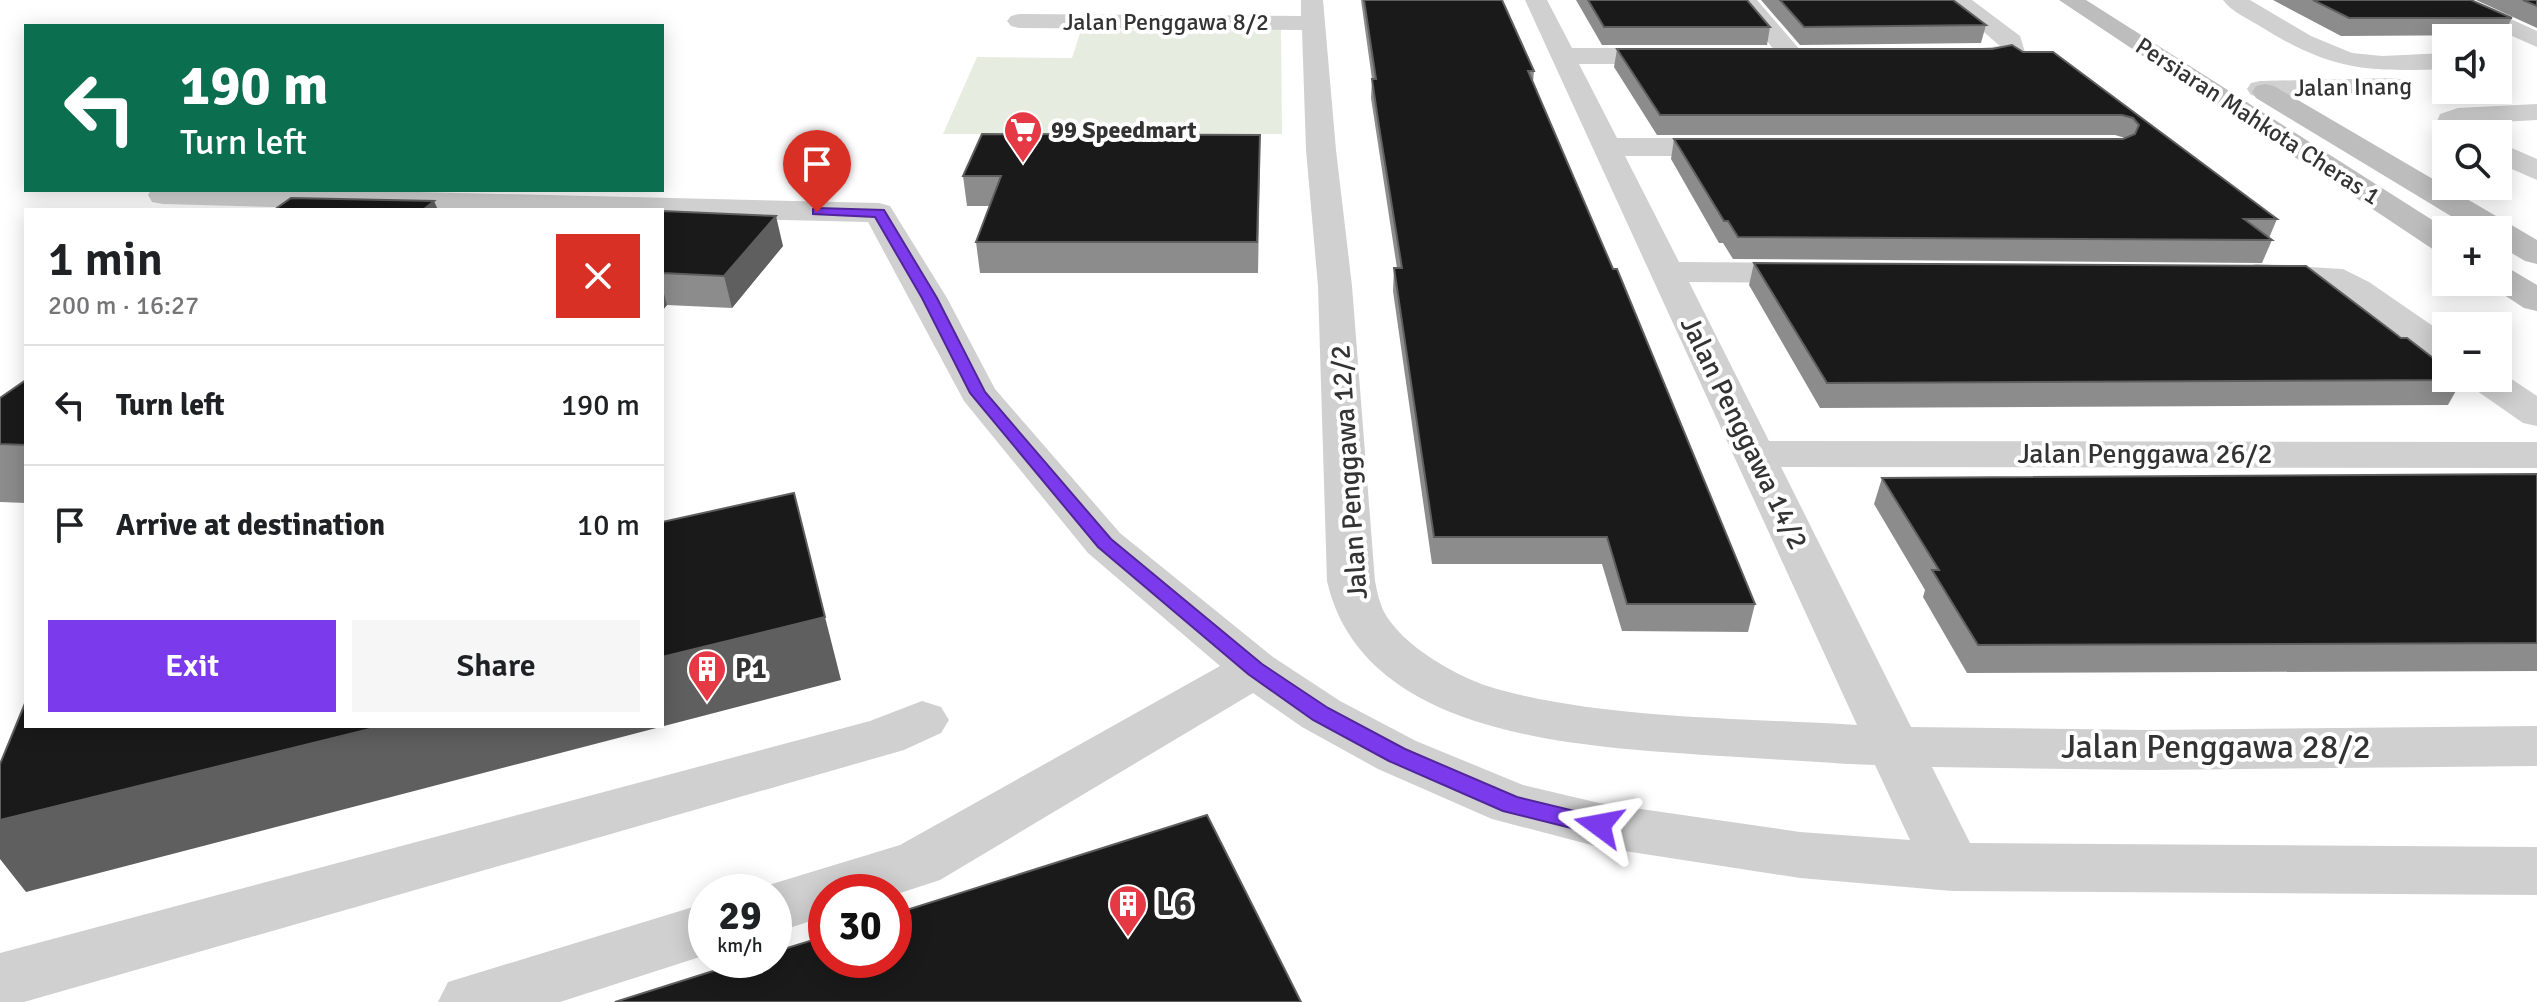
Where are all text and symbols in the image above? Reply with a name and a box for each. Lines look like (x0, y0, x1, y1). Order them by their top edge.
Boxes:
street label: Jalan Penggawa 8/2 (1063, 7, 1269, 37)
map controls (2432, 24, 2512, 392)
button: sound (2432, 24, 2512, 104)
street label: Persiaran Mahkota Cheras 1 (2130, 31, 2386, 211)
text: 190 m (180, 51, 328, 120)
icon: left (48, 56, 152, 160)
street label: Jalan Inang (2294, 71, 2412, 103)
supermarket icon: 99 Speedmart (1002, 109, 1044, 164)
place label: 99 Speedmart (1051, 115, 1196, 145)
text: Turn left (180, 120, 307, 165)
button: search (2432, 120, 2512, 200)
pin (783, 130, 851, 212)
icon: arrive (795, 142, 839, 186)
button: + (2432, 216, 2512, 296)
text: 1 min (48, 230, 163, 289)
button: close (556, 234, 640, 318)
text: 200 m · 16:27 (48, 290, 199, 322)
street label: Jalan Penggawa 14/2 (1673, 311, 1815, 555)
button: − (2432, 312, 2512, 392)
street label: Jalan Penggawa 12/2 (1323, 344, 1375, 600)
icon: left (48, 383, 92, 427)
text: Turn left (116, 387, 225, 424)
text: 190 m (561, 387, 640, 424)
street label: Jalan Penggawa 26/2 (2017, 437, 2273, 471)
icon: arrive (48, 503, 92, 547)
text: Arrive at destination (116, 507, 385, 544)
text: 10 m (577, 507, 640, 544)
button: Exit (48, 620, 336, 712)
button: Share (352, 620, 640, 712)
building icon: P1 (686, 648, 728, 703)
place label: P1 (735, 652, 767, 686)
street label: Jalan Penggawa 28/2 (2061, 726, 2371, 768)
position arrow (1557, 783, 1641, 867)
speed limit sign: 30 (808, 874, 912, 978)
building icon: L6 (1107, 883, 1149, 938)
place label: L6 (1156, 883, 1192, 925)
text: 29 (718, 891, 762, 941)
text: km/h (717, 933, 763, 958)

